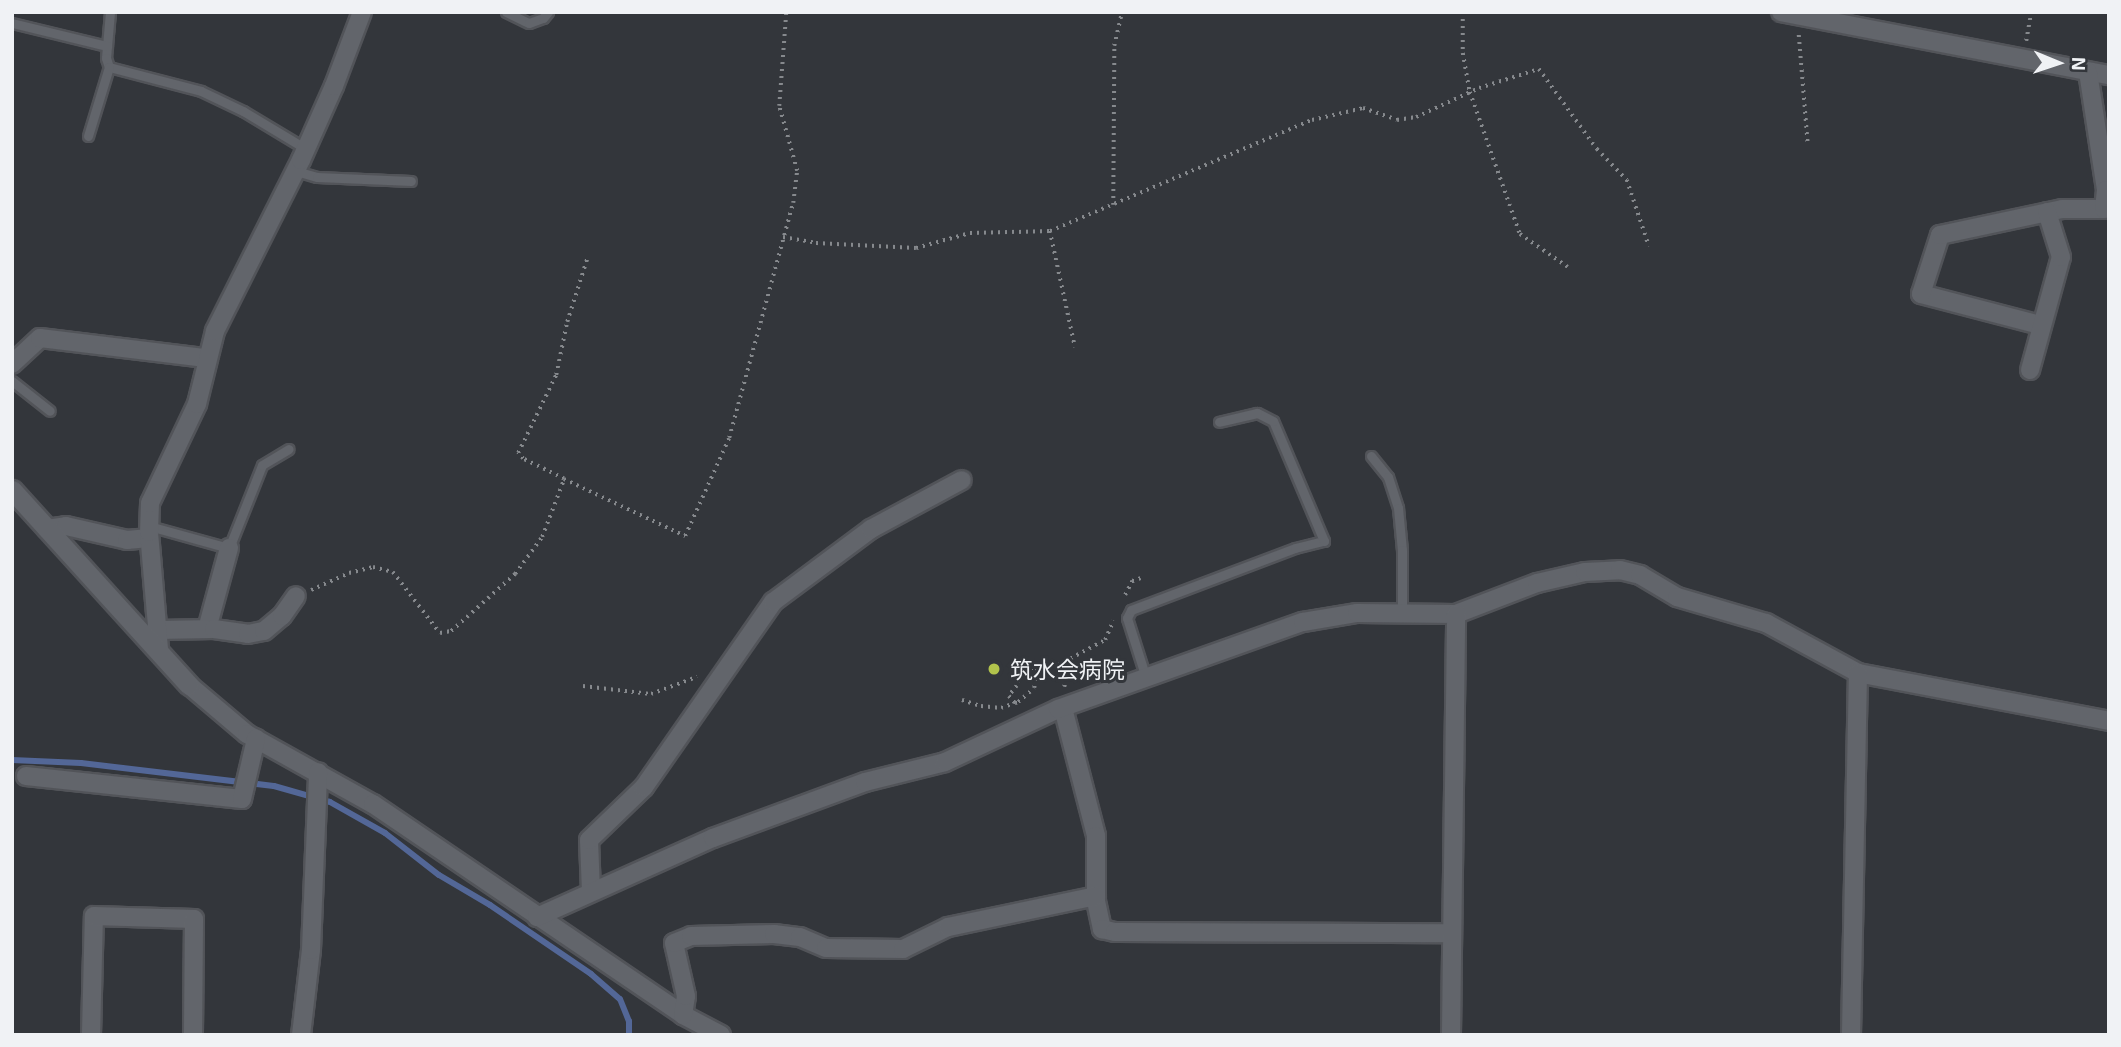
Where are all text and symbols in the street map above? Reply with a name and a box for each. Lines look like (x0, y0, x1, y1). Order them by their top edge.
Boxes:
north arrow (2023, 28, 2093, 98)
text: N (2068, 56, 2091, 71)
place label: 筑水会病院 (1010, 655, 1125, 683)
marker: 筑水会病院 (984, 659, 1004, 679)

